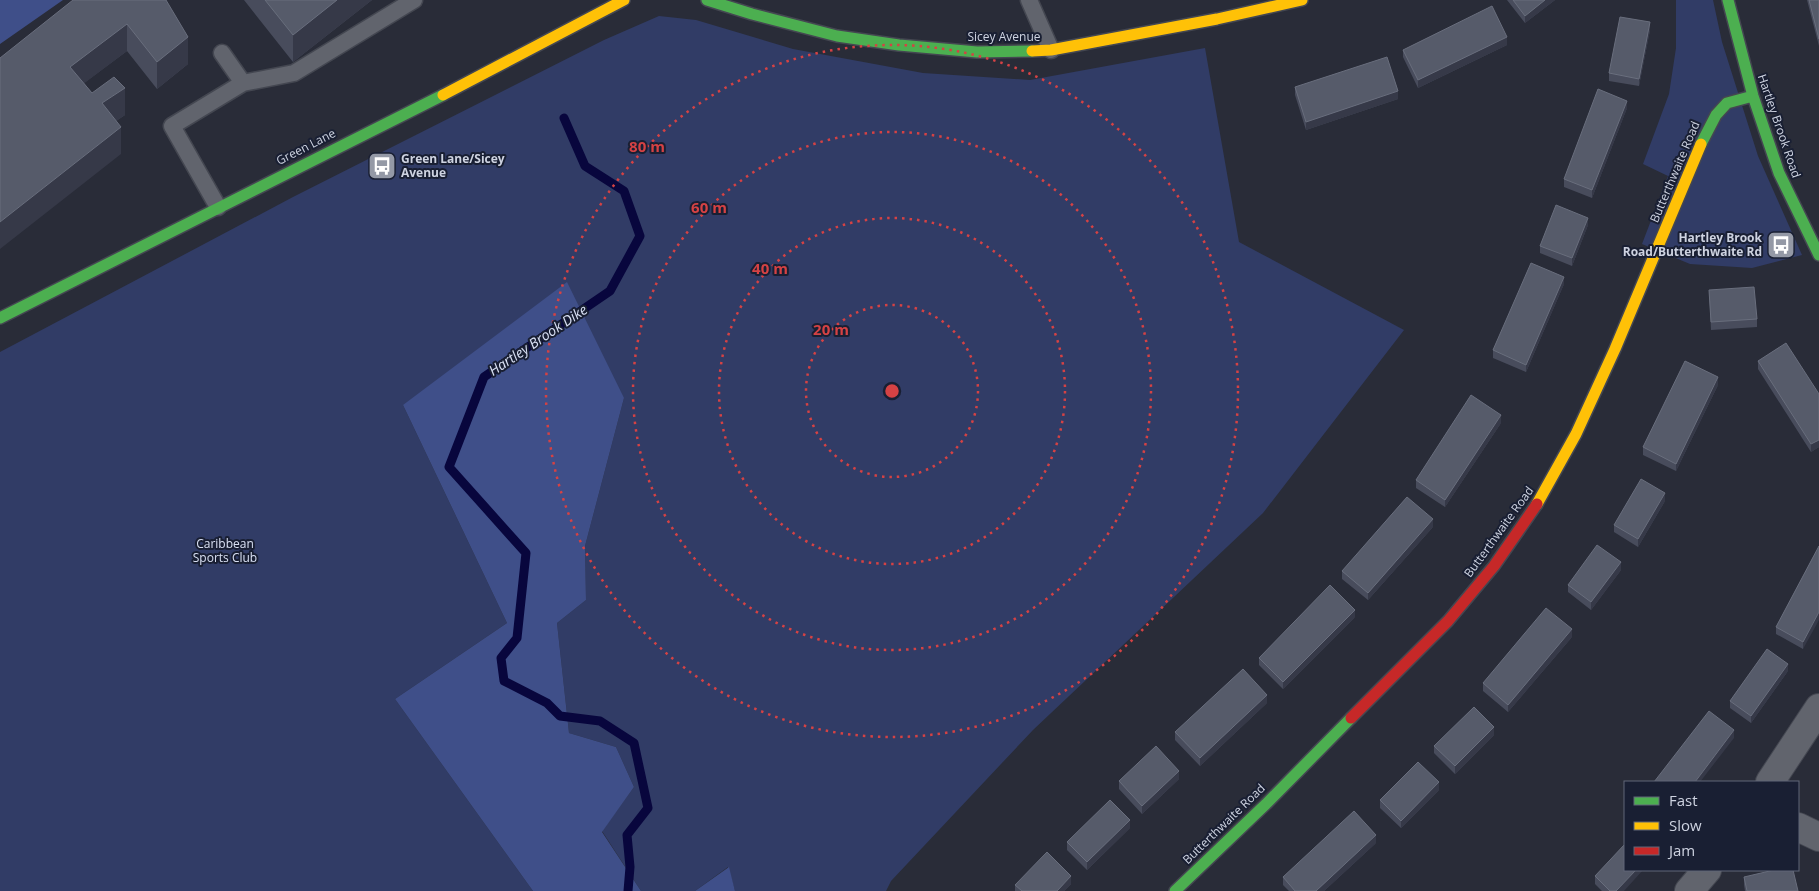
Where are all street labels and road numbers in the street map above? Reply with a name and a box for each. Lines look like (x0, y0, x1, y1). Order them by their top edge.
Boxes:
street label: Sicey Avenue (967, 28, 1041, 45)
street label: Hartley Brook Road (1754, 72, 1805, 180)
street label: Butterthwaite Road (1645, 118, 1704, 225)
street label: Green Lane (273, 124, 339, 169)
street label: Butterthwaite Road (1460, 483, 1537, 581)
street label: Butterthwaite Road (1179, 780, 1269, 868)

